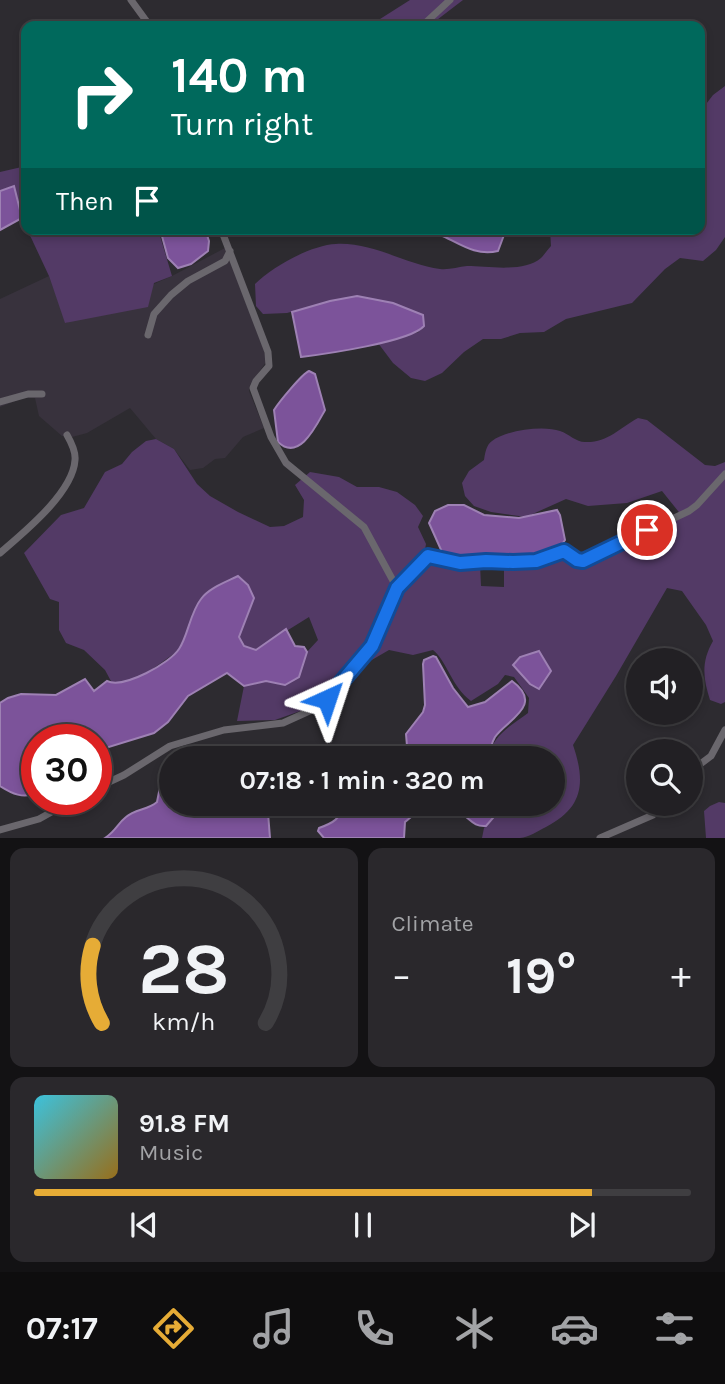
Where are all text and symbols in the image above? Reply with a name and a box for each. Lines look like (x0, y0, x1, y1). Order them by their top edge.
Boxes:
text: 140 m (171, 47, 308, 104)
icon: right (56, 49, 147, 140)
text: Turn right (171, 106, 313, 143)
icon: arrive (128, 182, 166, 220)
text: Then (56, 186, 114, 217)
pin (617, 500, 677, 560)
icon: arrive (628, 511, 666, 549)
map controls (626, 648, 703, 816)
button: sound (626, 648, 703, 725)
position arrow (290, 662, 364, 736)
speed limit sign: 30 (21, 724, 112, 815)
button: search (626, 739, 703, 816)
text: 07:18 · 1 min · 320 m (240, 765, 484, 796)
text: Climate (392, 910, 474, 937)
text: 28 (138, 927, 229, 1012)
text: 19° (506, 945, 576, 1006)
text: − (392, 953, 411, 998)
text: + (671, 953, 691, 998)
text: km/h (152, 1007, 215, 1036)
text: 91.8 FM (139, 1108, 230, 1139)
text: Music (139, 1139, 203, 1166)
icon: previous (125, 1206, 163, 1244)
icon: pause (344, 1206, 382, 1244)
icon: next (563, 1206, 601, 1244)
icon: directions (149, 1304, 198, 1353)
icon: music (249, 1304, 298, 1353)
icon: phone (350, 1304, 399, 1353)
icon: climate (450, 1304, 499, 1353)
icon: car (550, 1304, 599, 1353)
icon: filters (650, 1304, 699, 1353)
text: 07:17 (26, 1310, 98, 1347)

